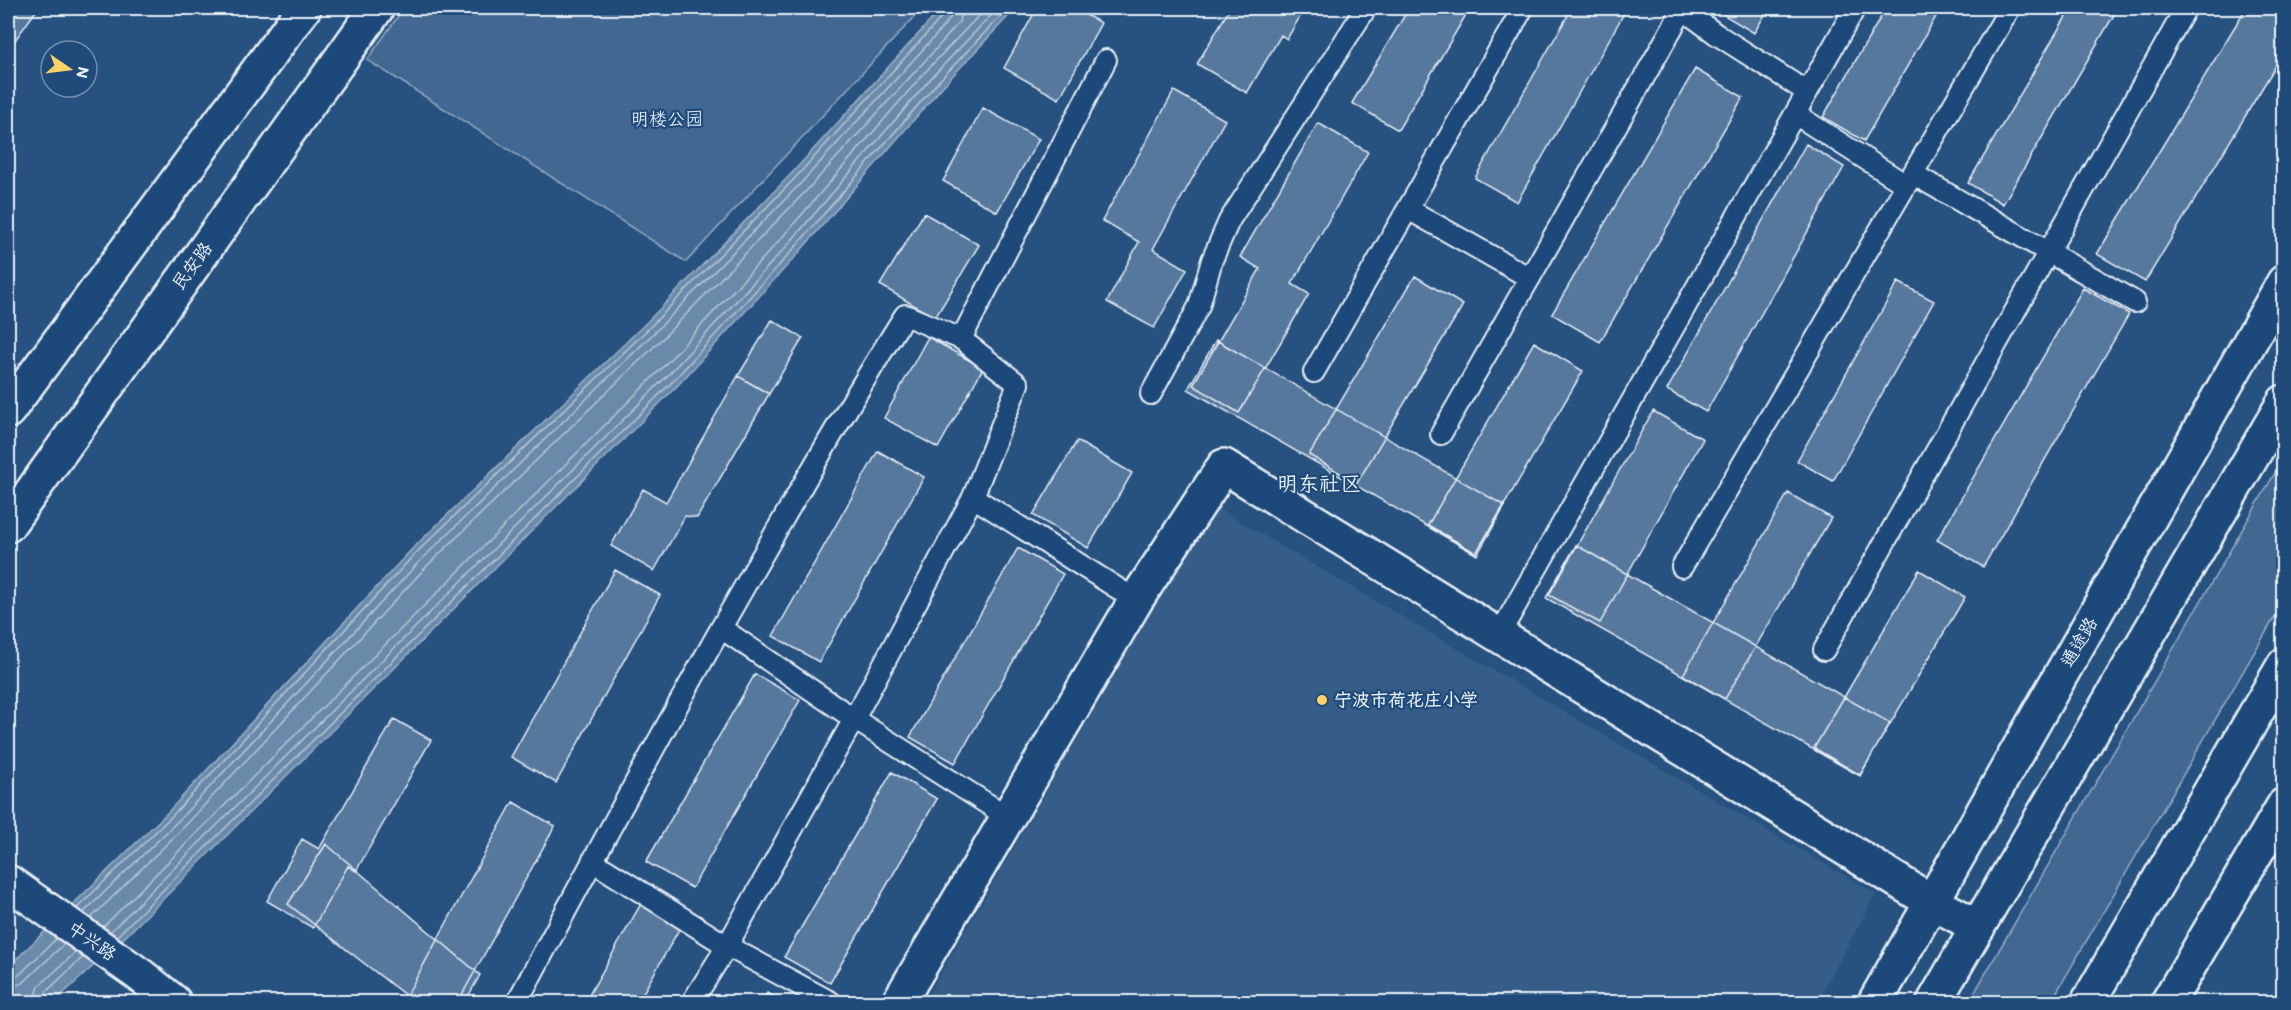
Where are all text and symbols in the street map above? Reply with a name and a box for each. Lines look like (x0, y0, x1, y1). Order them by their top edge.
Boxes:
north arrow (39, 39, 99, 99)
text: N (73, 65, 94, 80)
park label: 明楼公园 (631, 108, 703, 130)
street label: 民安路 (167, 238, 217, 294)
district label: 明东社区 (1277, 471, 1361, 496)
street label: 通途路 (2056, 613, 2102, 671)
place label: 宁波市荷花庄小学 (1334, 689, 1478, 711)
marker: 宁波市荷花庄小学 (1315, 693, 1329, 707)
street label: 中兴路 (64, 917, 120, 965)

